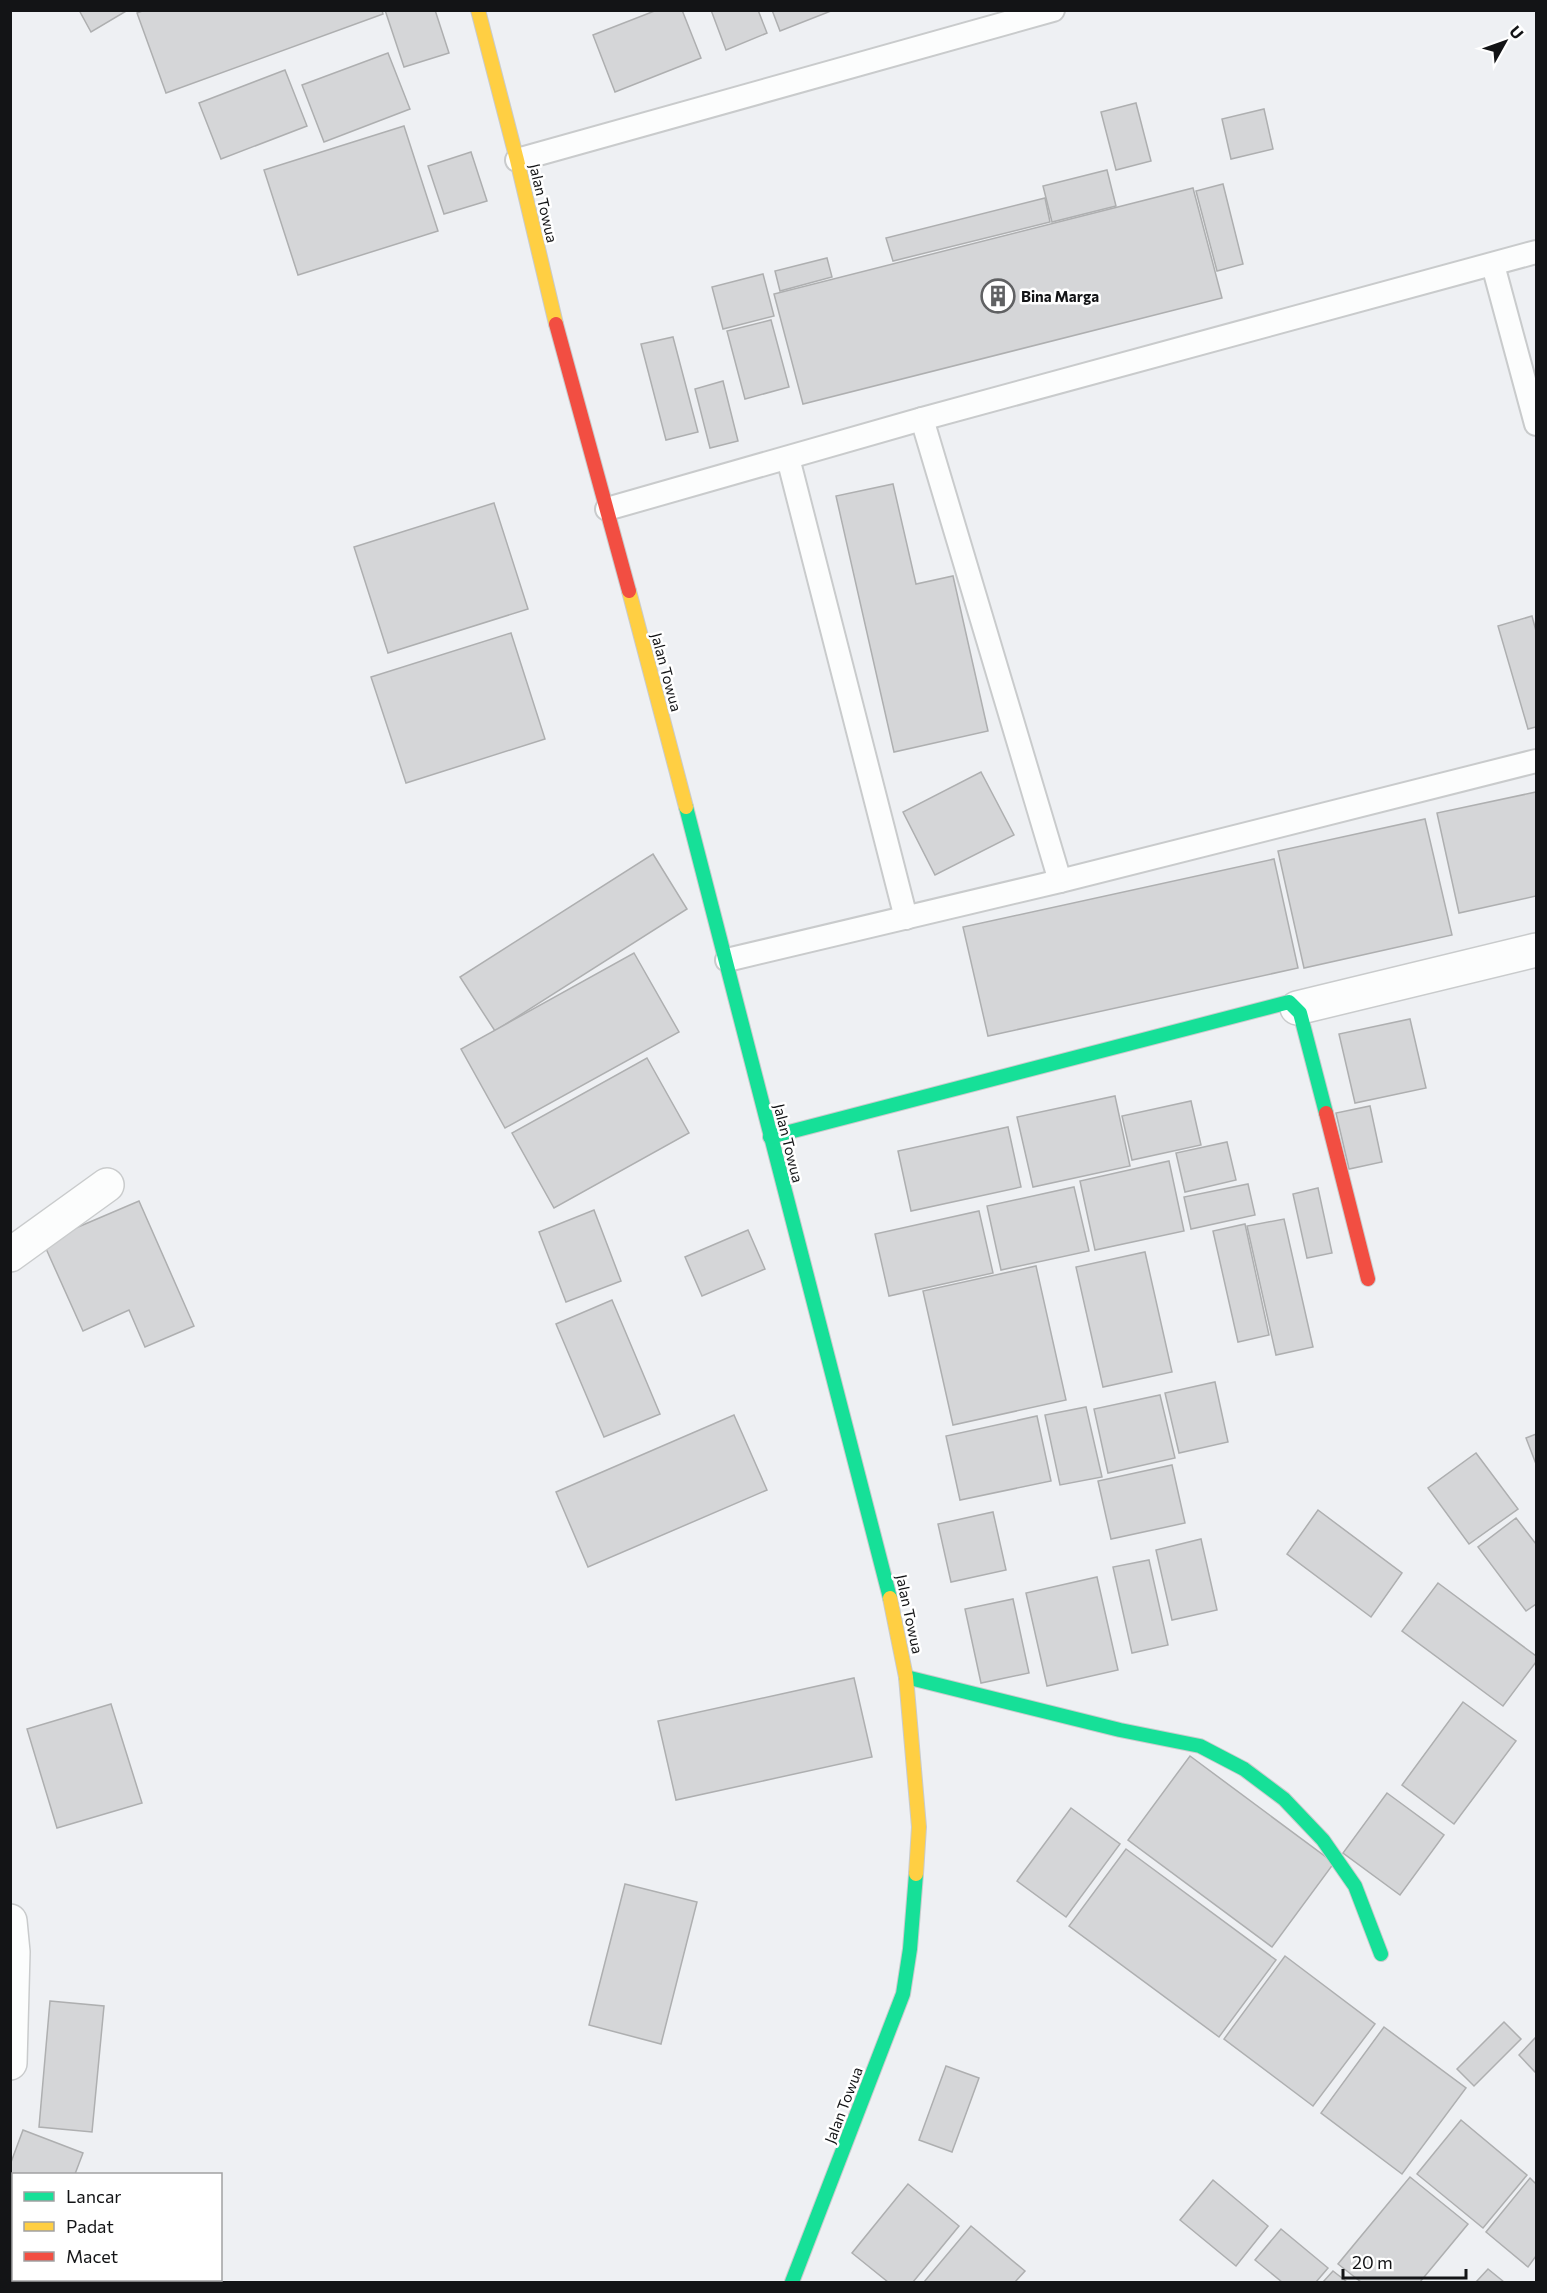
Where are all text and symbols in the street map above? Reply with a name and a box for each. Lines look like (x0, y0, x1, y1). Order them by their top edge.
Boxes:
north arrow (1475, 12, 1535, 72)
text: U (1506, 21, 1528, 43)
street label: Jalan Towua (526, 162, 562, 244)
building icon: Bina Marga (980, 278, 1016, 314)
place label: Bina Marga (1021, 287, 1099, 305)
street label: Jalan Towua (648, 631, 686, 713)
street label: Jalan Towua (771, 1102, 807, 1184)
street label: Jalan Towua (893, 1573, 927, 1655)
street label: Jalan Towua (820, 2064, 866, 2146)
legend (12, 2173, 222, 2281)
text: Lancar (66, 2185, 122, 2207)
text: Padat (66, 2215, 114, 2237)
scale bar (1343, 2242, 1466, 2280)
text: Macet (66, 2245, 118, 2267)
text: 20 m (1352, 2251, 1393, 2273)

